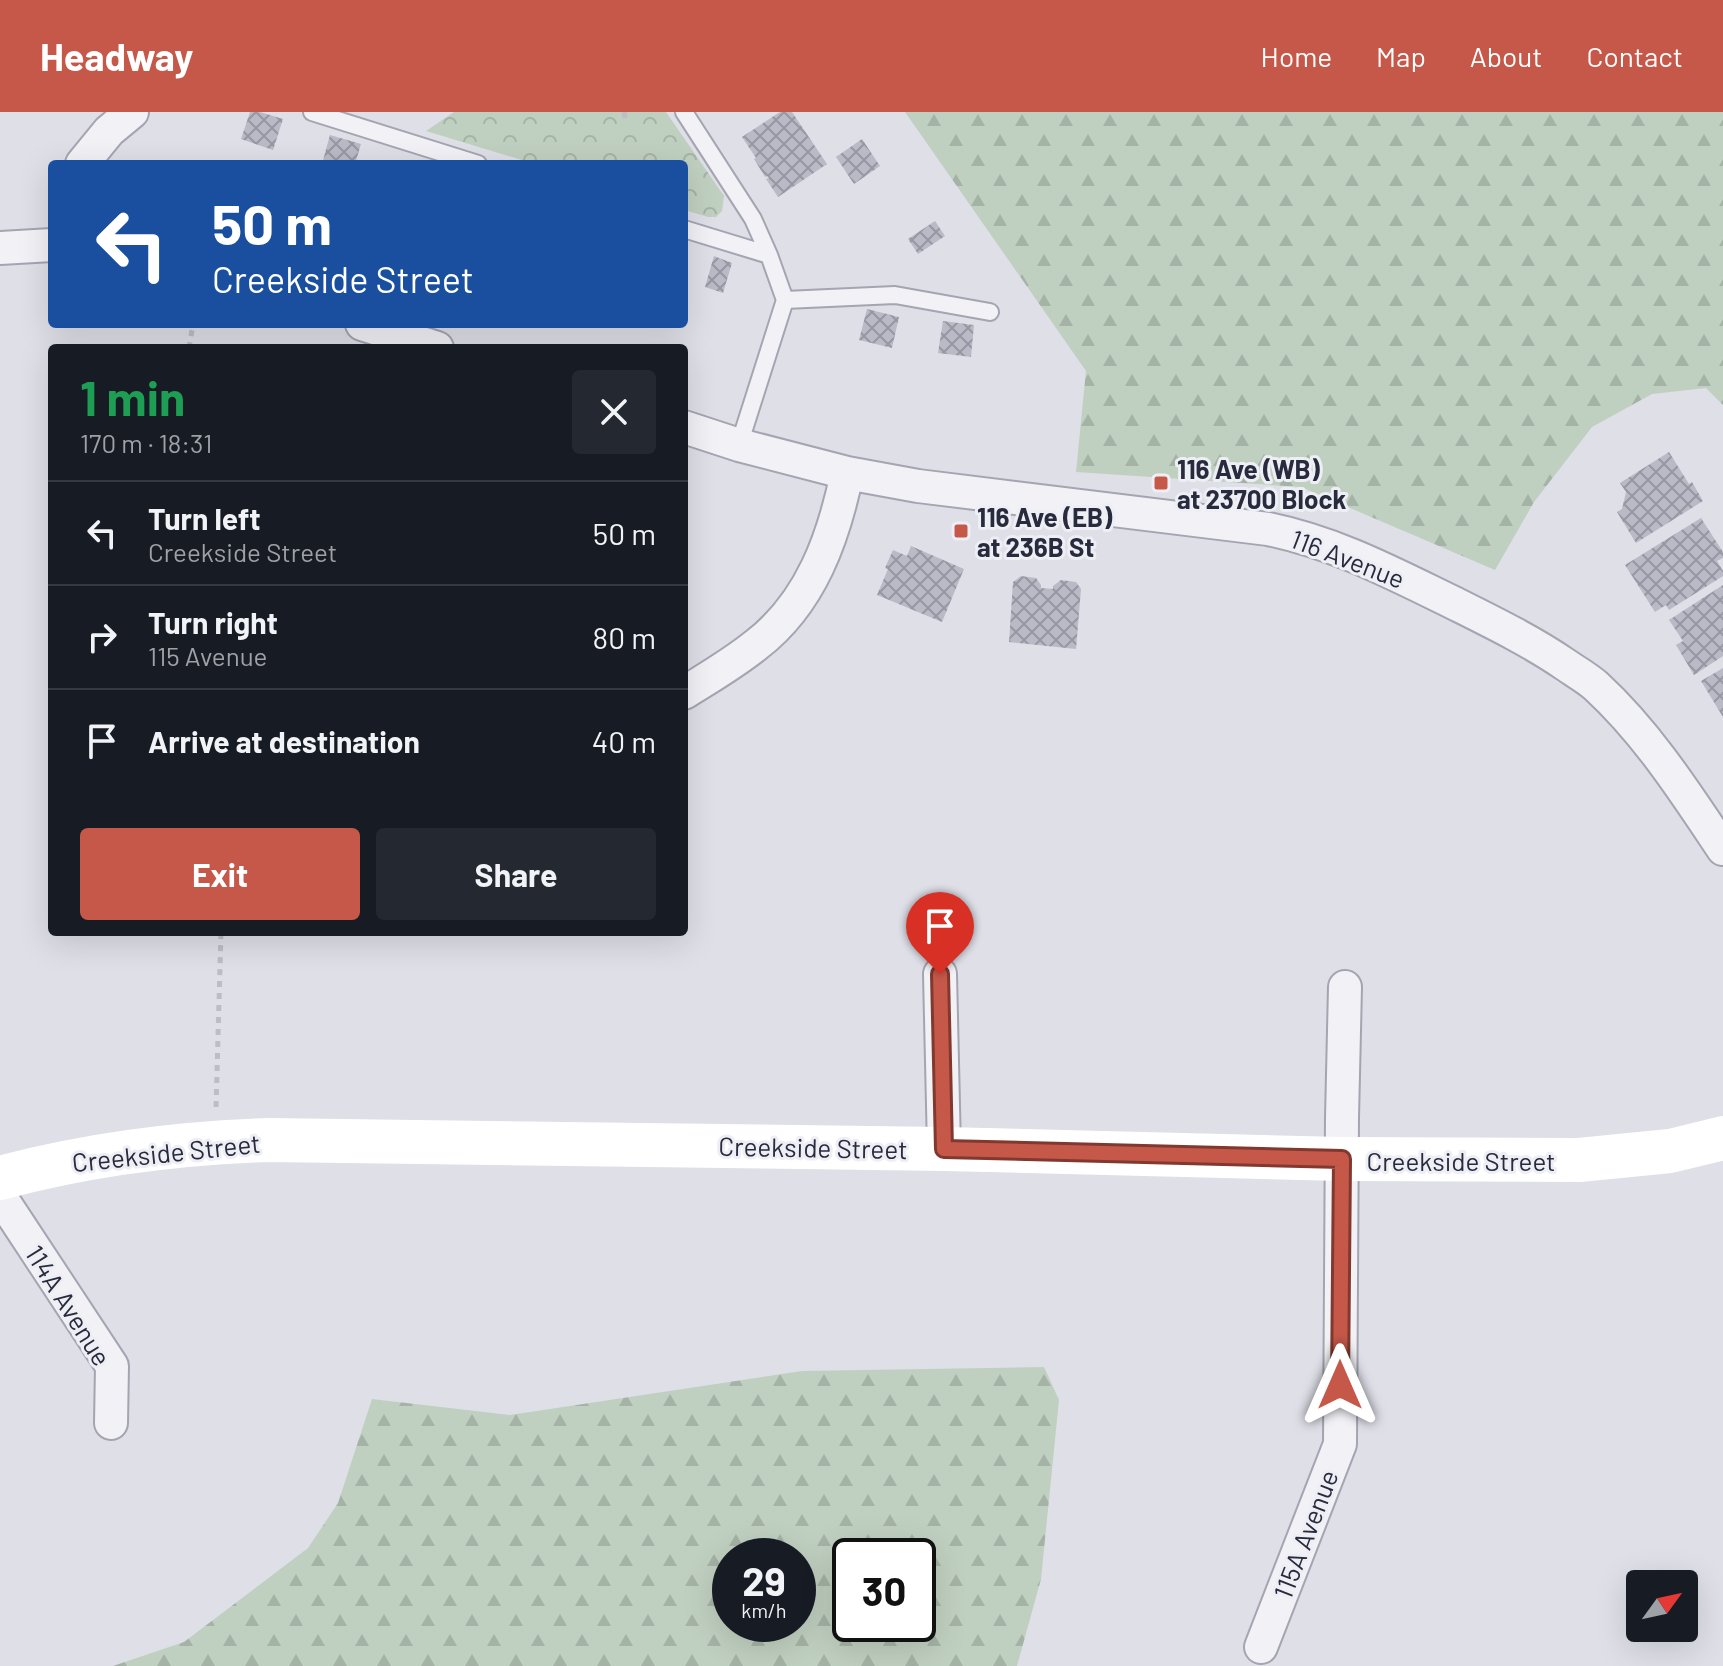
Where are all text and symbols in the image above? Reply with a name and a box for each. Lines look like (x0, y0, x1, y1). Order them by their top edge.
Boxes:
text: Headway (40, 33, 193, 79)
text: Home (1261, 39, 1332, 73)
text: Map (1376, 39, 1426, 73)
text: About (1470, 39, 1542, 73)
text: Contact (1586, 39, 1683, 73)
text: 50 m (212, 189, 332, 256)
icon: left (80, 192, 184, 296)
text: Creekside Street (212, 257, 474, 300)
text: 1 min (80, 368, 185, 426)
button: close (572, 370, 656, 454)
text: 170 m · 18:31 (80, 427, 212, 458)
place label: 116 Ave (WB) at 23700 Block (1177, 453, 1346, 514)
marker: 116 Ave (WB) at 23700 Block (1152, 474, 1170, 492)
text: Turn left (148, 500, 261, 536)
place label: 116 Ave (EB) at 236B St (977, 501, 1113, 562)
icon: left (80, 511, 124, 555)
text: 50 m (593, 515, 656, 551)
marker: 116 Ave (EB) at 236B St (952, 522, 970, 540)
street label: 116 Avenue (1287, 522, 1409, 594)
text: Creekside Street (148, 536, 337, 567)
text: Turn right (148, 604, 278, 640)
icon: right (80, 615, 124, 659)
text: 80 m (593, 619, 656, 655)
text: 115 Avenue (148, 640, 267, 671)
icon: arrive (80, 719, 124, 763)
text: Arrive at destination (148, 723, 420, 759)
text: 40 m (592, 723, 656, 759)
button: Exit (80, 828, 360, 920)
button: Share (376, 828, 656, 920)
pin (906, 892, 974, 974)
icon: arrive (918, 904, 962, 948)
street label: Creekside Street (70, 1127, 262, 1177)
street label: Creekside Street (718, 1130, 908, 1164)
street label: Creekside Street (1366, 1145, 1556, 1176)
street label: 114A Avenue (20, 1239, 118, 1371)
position arrow (1298, 1343, 1382, 1427)
street label: 115A Avenue (1266, 1465, 1344, 1603)
speed limit sign: 30 (832, 1538, 936, 1642)
text: 29 (742, 1556, 786, 1604)
north arrow (1626, 1570, 1698, 1642)
map controls (1626, 1570, 1698, 1642)
text: km/h (741, 1598, 787, 1622)

